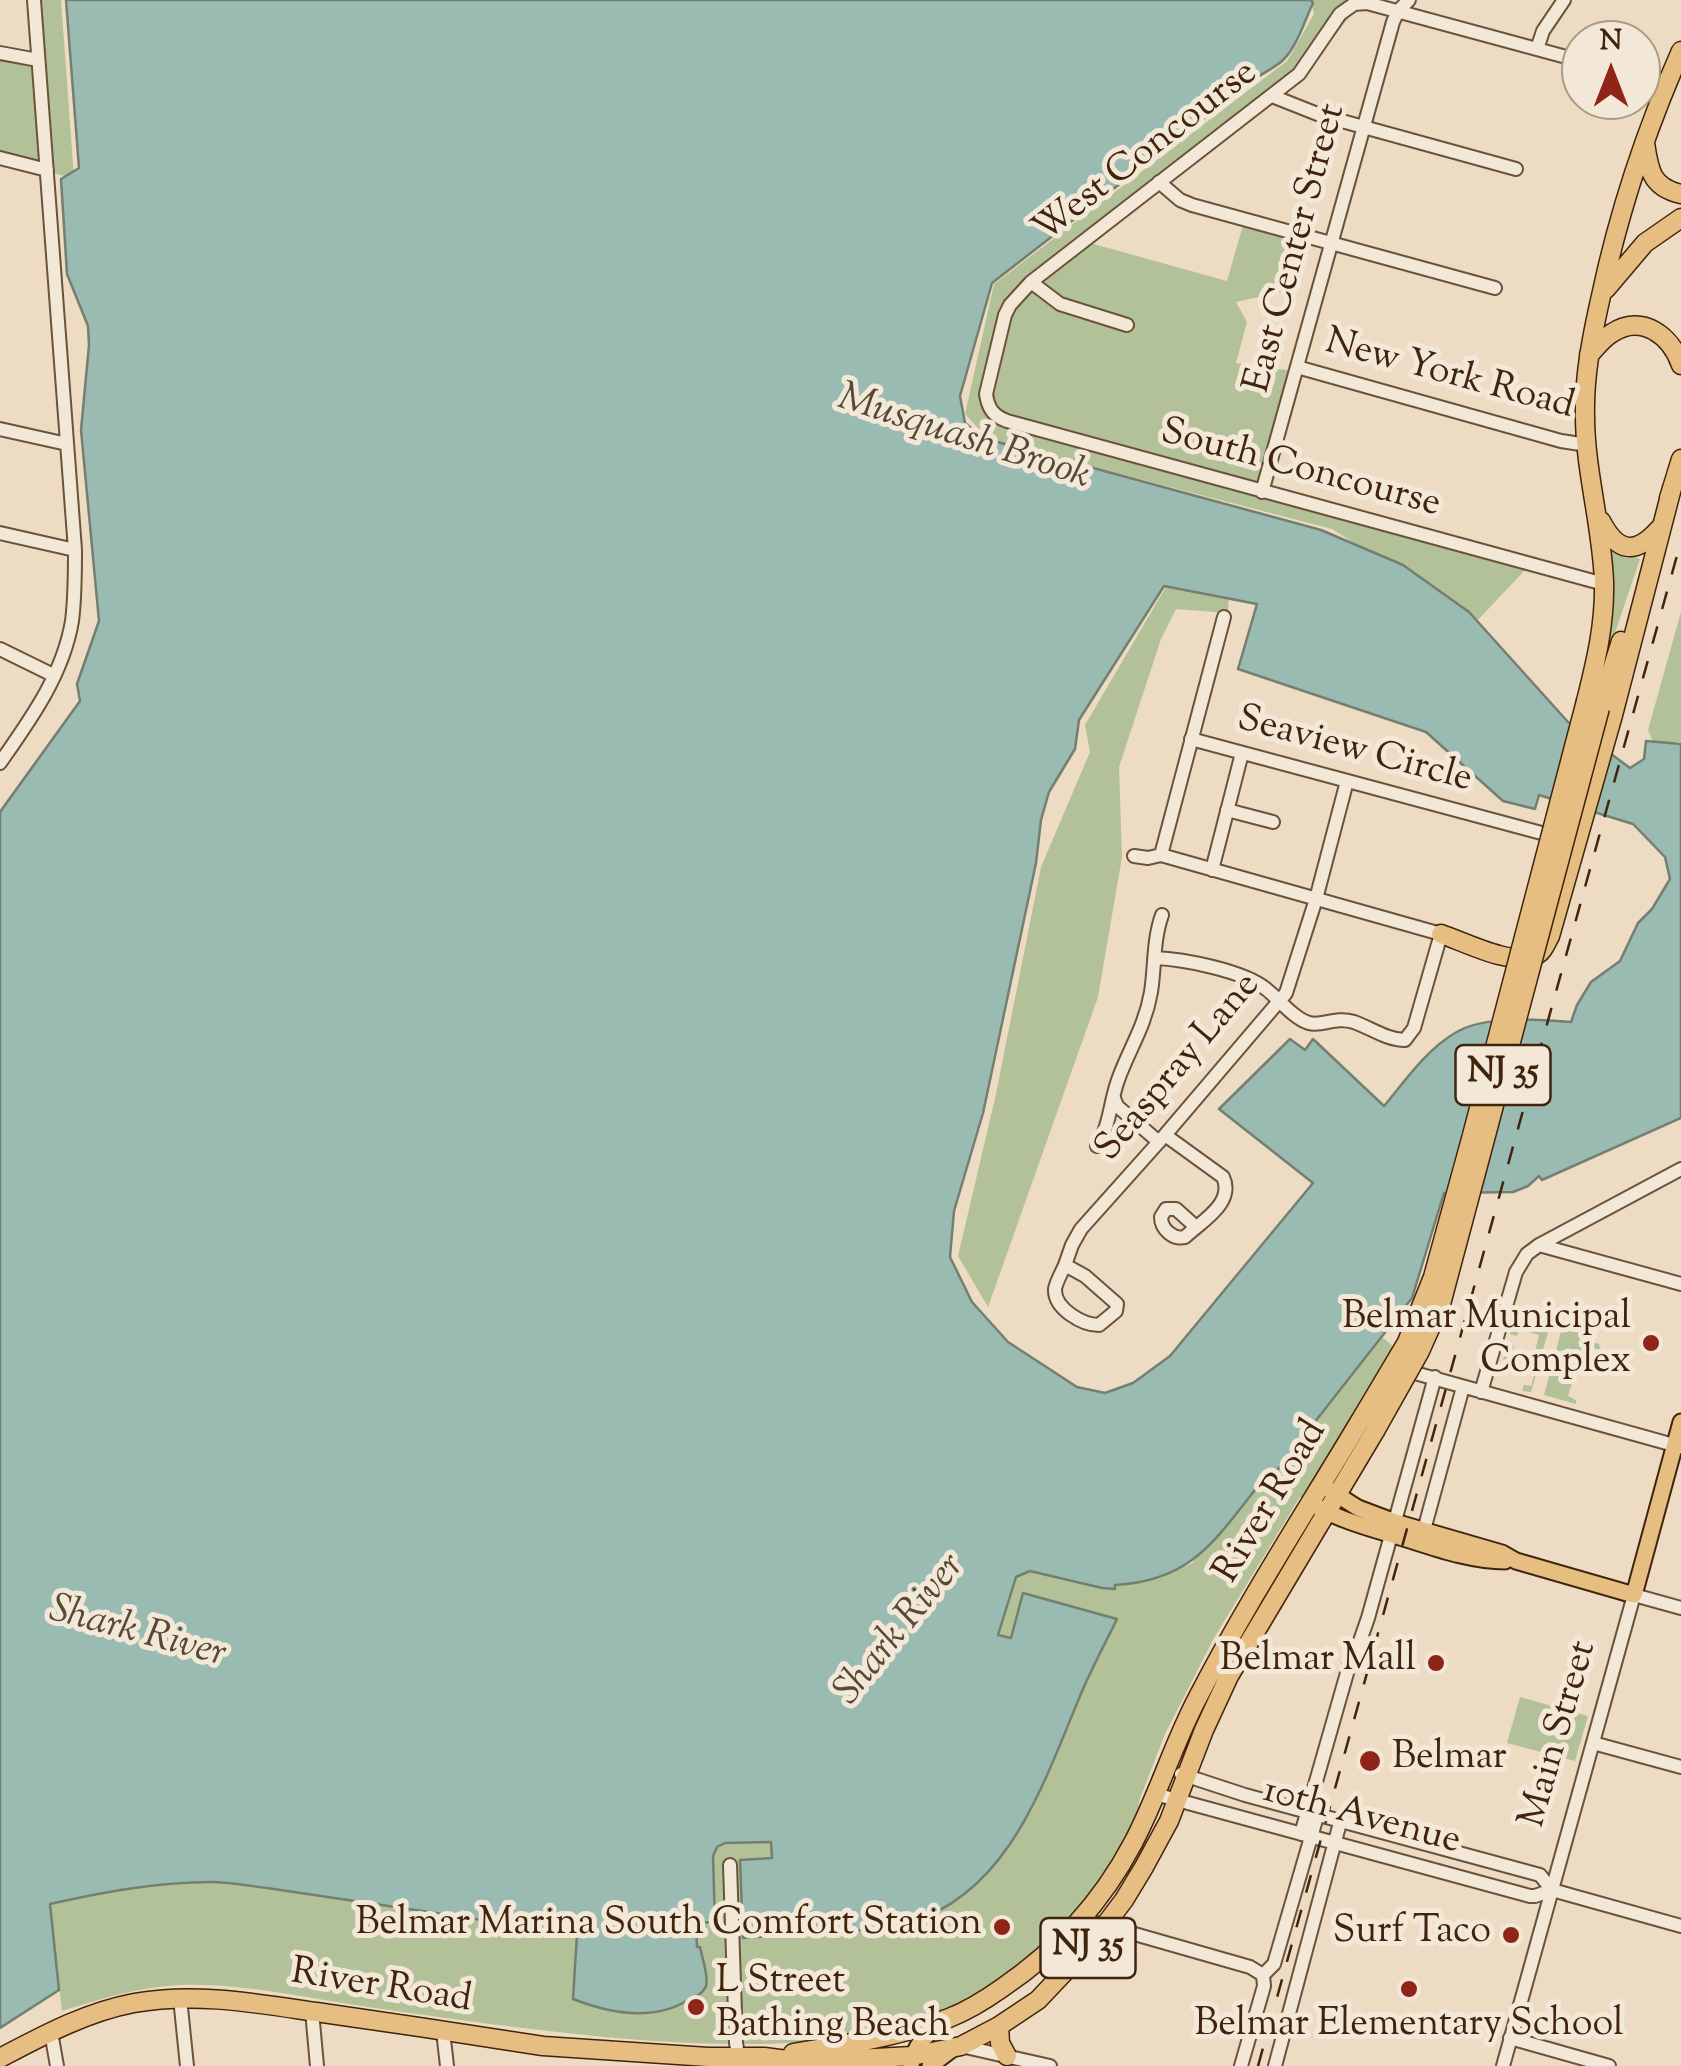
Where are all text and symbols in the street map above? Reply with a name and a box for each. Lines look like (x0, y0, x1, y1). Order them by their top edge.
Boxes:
north arrow (1561, 20, 1661, 120)
text: N (1600, 22, 1622, 62)
street label: West Concourse (1026, 52, 1268, 256)
street label: East Center Street (1238, 100, 1358, 398)
street label: New York Road (1320, 322, 1578, 432)
water label: Musquash Brook (831, 377, 1095, 503)
street label: South Concourse (1155, 412, 1445, 530)
street label: Seaview Circle (1232, 699, 1476, 805)
street label: Seaspray Lane (1088, 965, 1272, 1173)
road number: NJ 35 (1456, 1045, 1550, 1105)
place label: Belmar Municipal Complex (1342, 1298, 1631, 1388)
marker: Belmar Municipal Complex (1640, 1332, 1662, 1354)
street label: River Road (1207, 1413, 1339, 1593)
water label: Shark River (826, 1546, 978, 1716)
water label: Shark River (43, 1588, 231, 1682)
street label: Main Street (1513, 1636, 1609, 1834)
place label: Belmar Mall (1220, 1640, 1416, 1686)
marker: Belmar Mall (1425, 1652, 1447, 1674)
place label: Belmar (1392, 1738, 1507, 1784)
marker: Belmar (1357, 1748, 1383, 1774)
street label: 10th Avenue (1257, 1771, 1465, 1867)
place label: Belmar Marina South Comfort Station (356, 1904, 982, 1950)
place label: Surf Taco (1333, 1912, 1491, 1958)
marker: Belmar Marina South Comfort Station (991, 1916, 1013, 1938)
road number: NJ 35 (1040, 1918, 1136, 1978)
marker: Surf Taco (1500, 1924, 1522, 1946)
street label: River Road (287, 1952, 475, 2026)
place label: L Street Bathing Beach (716, 1962, 950, 2052)
marker: Belmar Elementary School (1398, 1978, 1420, 2000)
marker: L Street Bathing Beach (685, 1996, 707, 2018)
place label: Belmar Elementary School (1194, 2005, 1624, 2051)

